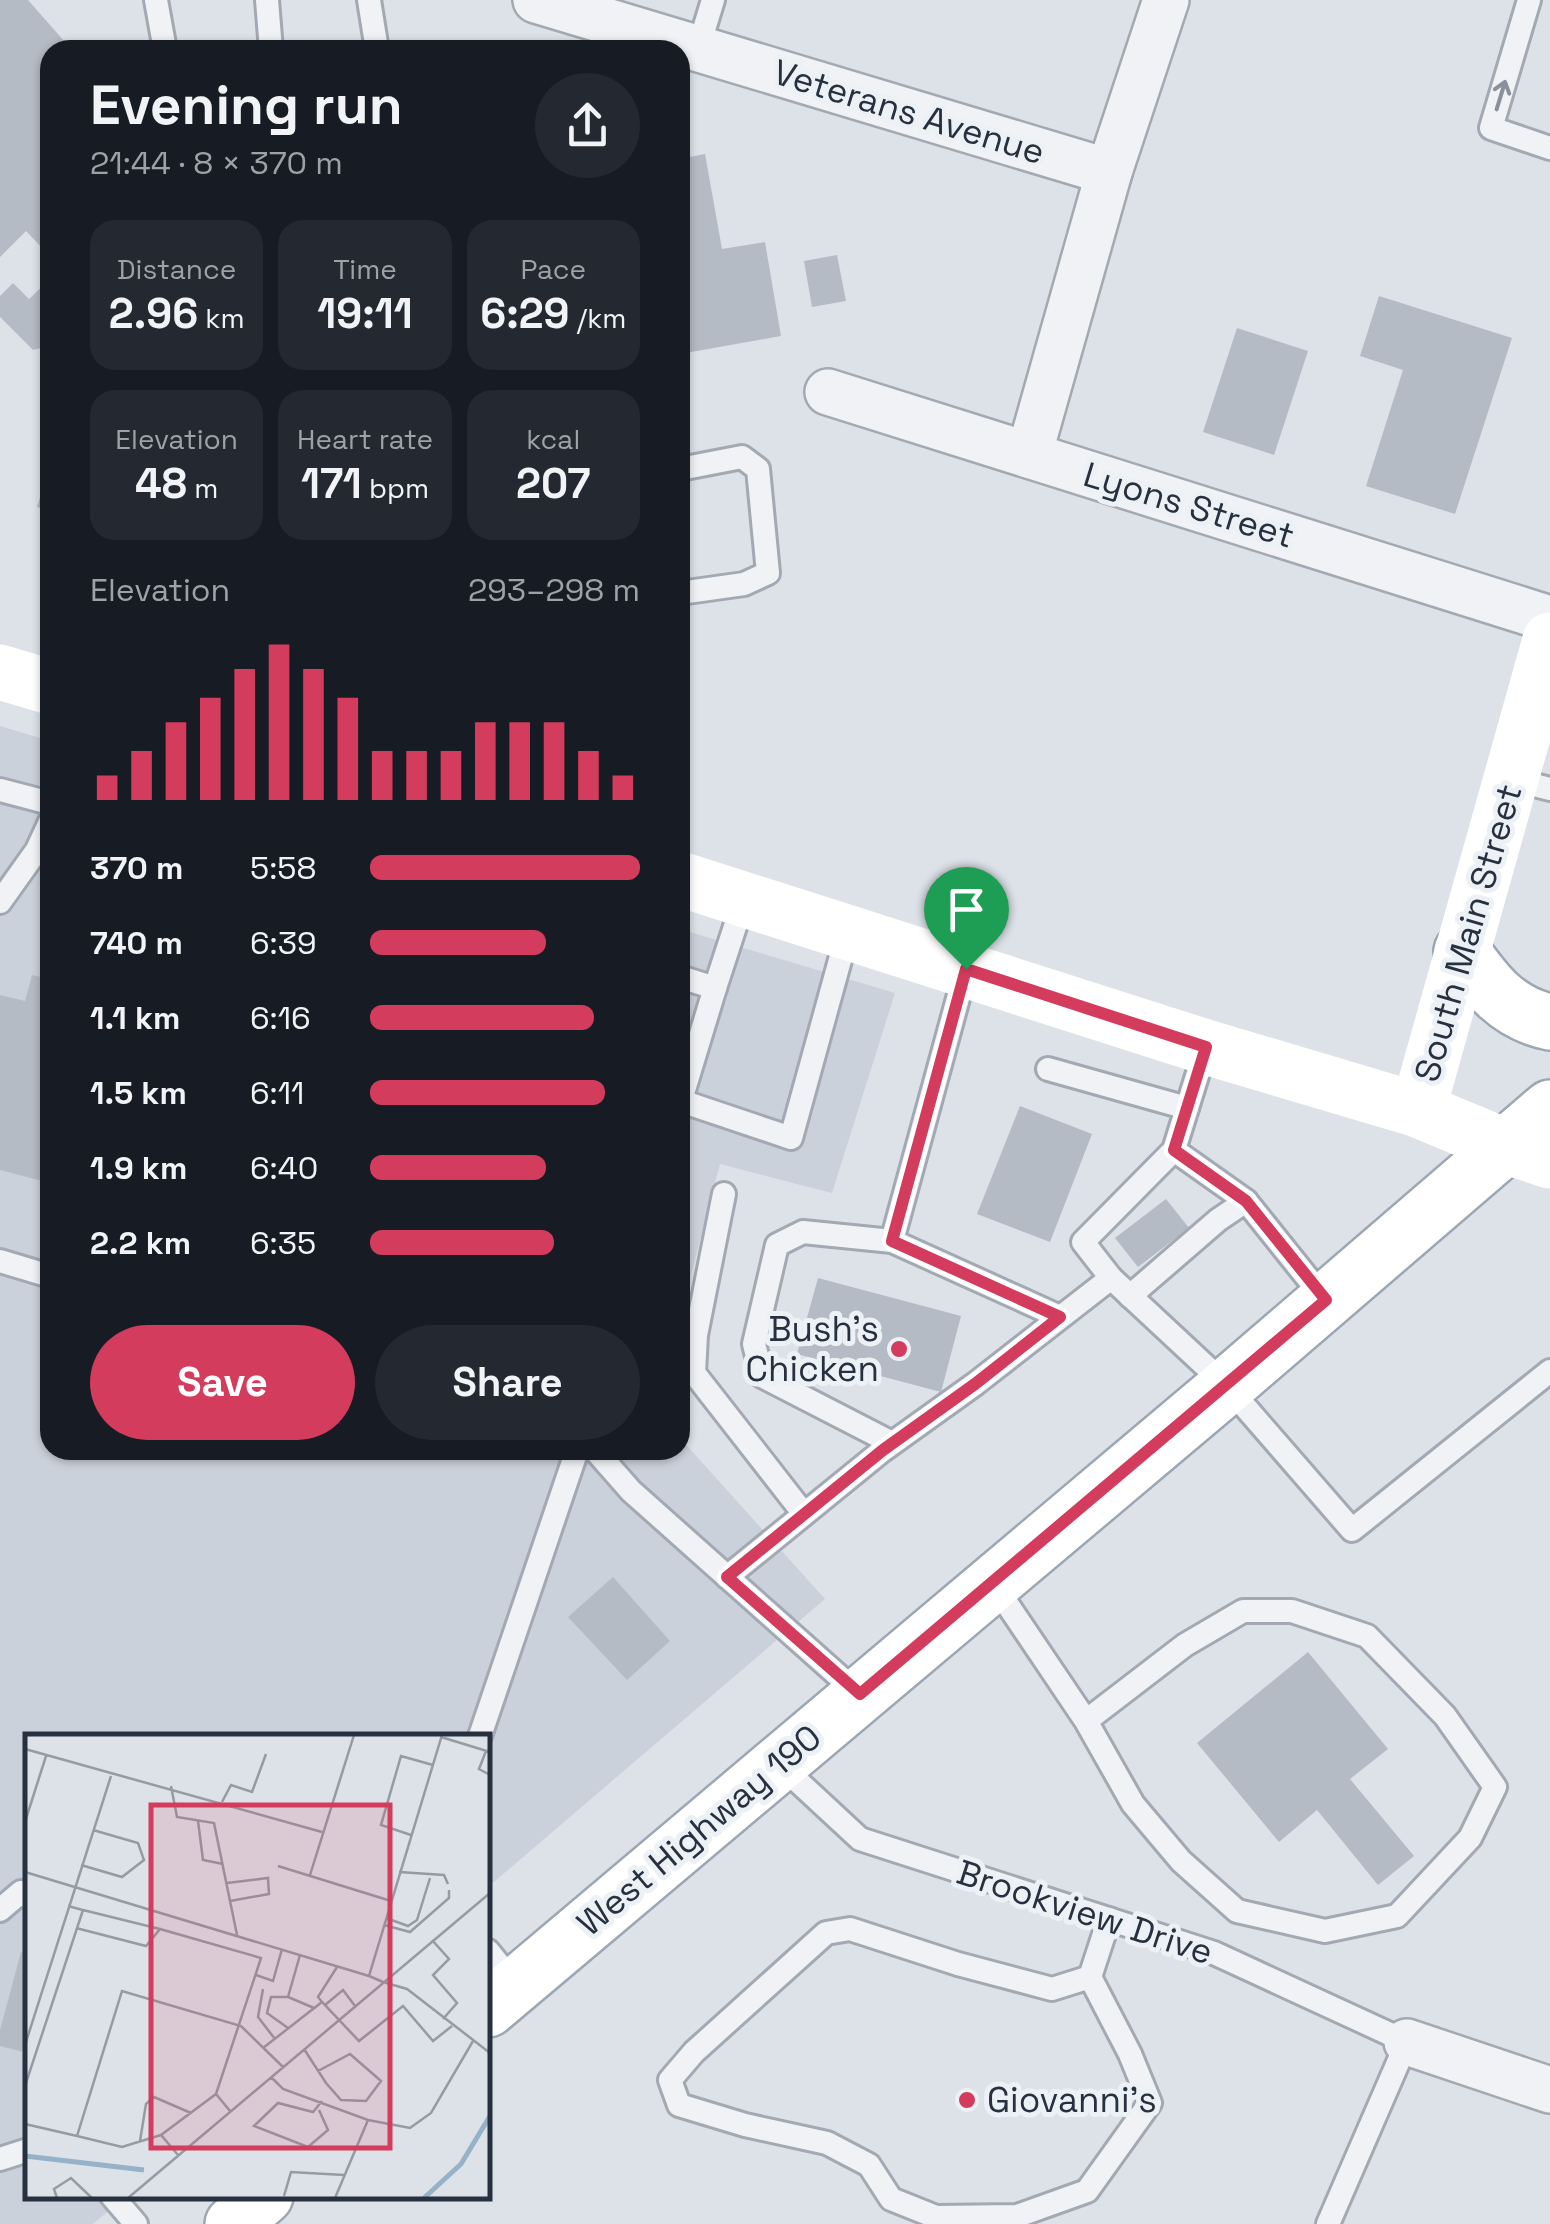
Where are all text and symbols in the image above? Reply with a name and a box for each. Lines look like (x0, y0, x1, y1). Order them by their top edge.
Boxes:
street label: Veterans Avenue (768, 50, 1050, 174)
text: Evening run (90, 70, 403, 140)
button: share (535, 73, 640, 178)
one-way arrow (1493, 79, 1511, 111)
text: 21:44 · 8 × 370 m (90, 143, 343, 183)
text: Distance (117, 251, 236, 287)
text: Time (333, 251, 397, 287)
text: Pace (521, 251, 586, 287)
text: 2.96 (109, 287, 198, 340)
text: 19:11 (317, 287, 413, 340)
text: 6:29 (480, 287, 570, 340)
text: km (198, 300, 244, 336)
text: /km (570, 300, 626, 336)
text: Elevation (115, 421, 238, 457)
text: Heart rate (297, 421, 433, 457)
text: kcal (526, 421, 580, 457)
street label: Lyons Street (1078, 452, 1300, 558)
text: 48 (135, 457, 187, 510)
text: 171 (301, 457, 362, 510)
text: 207 (516, 457, 591, 510)
text: m (187, 470, 218, 506)
text: bpm (362, 470, 429, 506)
text: Elevation (90, 570, 230, 610)
text: 293–298 m (468, 570, 640, 610)
street label: South Main Street (1404, 779, 1532, 1087)
text: 370 m (90, 848, 183, 888)
text: 5:58 (250, 848, 316, 888)
pin (924, 867, 1009, 970)
icon: arrive (939, 882, 994, 937)
text: 740 m (90, 923, 183, 963)
text: 6:39 (250, 923, 317, 963)
text: 1.1 km (90, 998, 180, 1038)
text: 6:16 (250, 998, 311, 1038)
text: 1.5 km (90, 1073, 187, 1113)
text: 6:11 (250, 1073, 304, 1113)
text: 1.9 km (90, 1148, 187, 1188)
text: 6:40 (250, 1148, 318, 1188)
text: 2.2 km (90, 1223, 191, 1263)
text: 6:35 (250, 1223, 316, 1263)
place label: Bush's Chicken (745, 1307, 879, 1391)
button: Save (90, 1325, 355, 1440)
button: Share (375, 1325, 640, 1440)
marker: Bush's Chicken (888, 1338, 910, 1360)
street label: West Highway 190 (568, 1715, 830, 1945)
inset map (25, 1734, 490, 2199)
street label: Brookview Drive (951, 1850, 1219, 1974)
place label: Giovanni's (987, 2078, 1157, 2122)
marker: Giovanni's (956, 2089, 978, 2111)

